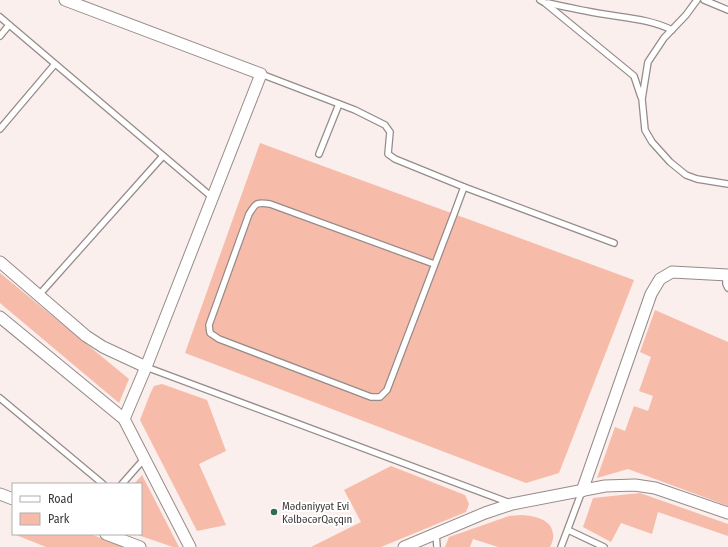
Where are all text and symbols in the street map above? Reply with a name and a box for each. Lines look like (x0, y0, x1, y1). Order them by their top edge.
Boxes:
legend (12, 483, 142, 535)
text: Road (48, 492, 73, 506)
place label: Mədəniyyət Evi KəlbəcərQaçqın (282, 500, 352, 526)
marker: Mədəniyyət Evi KəlbəcərQaçqın (269, 507, 279, 517)
text: Park (48, 512, 70, 526)

